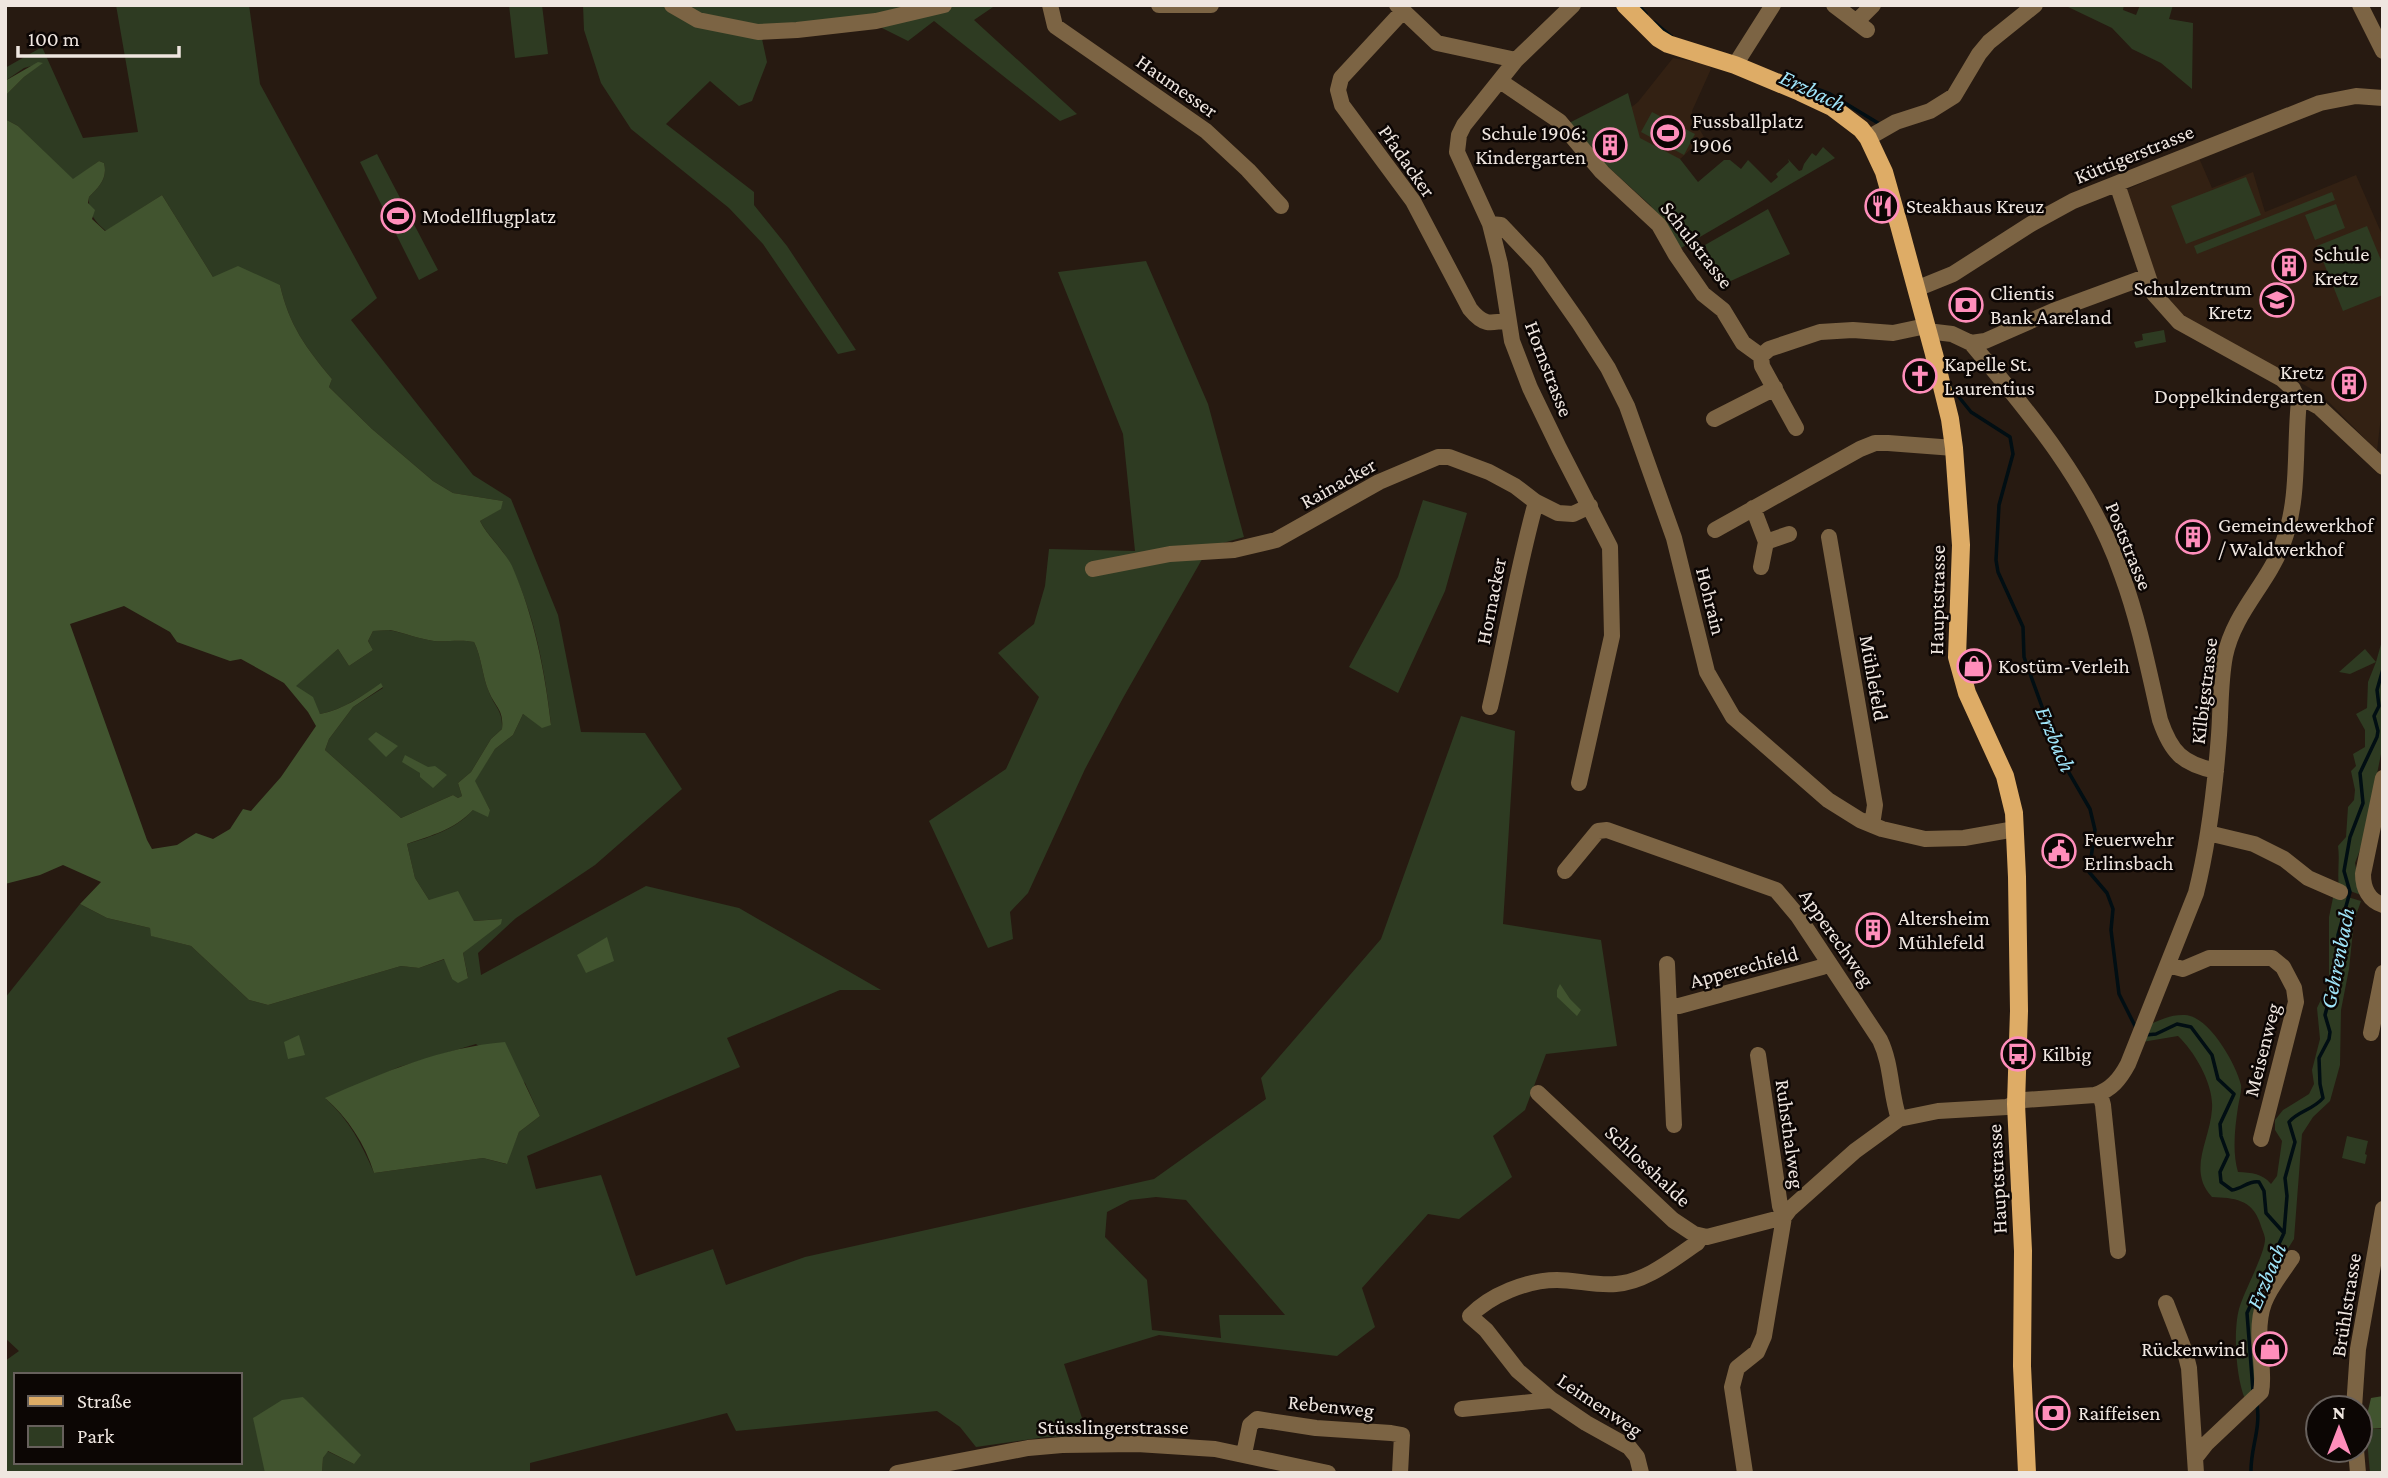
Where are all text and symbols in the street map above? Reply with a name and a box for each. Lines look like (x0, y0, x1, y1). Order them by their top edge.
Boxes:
scale bar (18, 14, 178, 58)
text: 100 m (28, 27, 80, 51)
street label: Haumesser (1132, 49, 1223, 123)
water label: Erzbach (1776, 64, 1850, 116)
place label: Fussballplatz 1906 (1692, 109, 1803, 157)
sports icon: Fussballplatz 1906 (1649, 114, 1687, 152)
street label: Küttigerstrasse (2071, 119, 2197, 189)
street label: Pfadacker (1374, 120, 1441, 202)
place label: Schule 1906: Kindergarten (1475, 121, 1586, 169)
building icon: Schule 1906: Kindergarten (1591, 126, 1629, 164)
restaurant icon: Steakhaus Kreuz (1863, 187, 1901, 225)
place label: Steakhaus Kreuz (1906, 194, 2044, 218)
sports icon: Modellflugplatz (379, 197, 417, 235)
street label: Schulstrasse (1656, 197, 1738, 293)
place label: Modellflugplatz (422, 204, 556, 228)
place label: Schule Kretz (2314, 242, 2370, 290)
building icon: Schule Kretz (2270, 247, 2308, 285)
place label: Schulzentrum Kretz (2134, 276, 2252, 324)
place label: Clientis Bank Aareland (1990, 281, 2112, 329)
school or university icon: Schulzentrum Kretz (2258, 281, 2296, 319)
bank icon: Clientis Bank Aareland (1947, 286, 1985, 324)
street label: Hornstrasse (1520, 318, 1578, 420)
place label: Kapelle St. Laurentius (1944, 352, 2035, 400)
church icon: Kapelle St. Laurentius (1901, 357, 1939, 395)
place label: Kretz Doppelkindergarten (2154, 360, 2324, 408)
building icon: Kretz Doppelkindergarten (2330, 365, 2368, 403)
street label: Rainacker (1296, 452, 1381, 514)
street label: Poststrasse (2100, 498, 2158, 594)
place label: Gemeindewerkhof / Waldwerkhof (2218, 513, 2375, 561)
building icon: Gemeindewerkhof / Waldwerkhof (2174, 518, 2212, 556)
street label: Hauptstrasse (1924, 545, 1950, 655)
street label: Hornacker (1471, 555, 1511, 646)
street label: Hohrain (1691, 565, 1731, 637)
street label: Mühlefeld (1855, 633, 1893, 723)
street label: Kilbigstrasse (2186, 636, 2222, 746)
shop icon: Kostüm-Verleih (1955, 647, 1993, 685)
place label: Kostüm-Verleih (1998, 654, 2130, 678)
water label: Erzbach (2030, 702, 2082, 776)
place label: Feuerwehr Erlinsbach (2084, 827, 2175, 875)
public building icon: Feuerwehr Erlinsbach (2040, 832, 2078, 870)
street label: Apperechweg (1794, 884, 1880, 992)
water label: Gehrenbach (2314, 905, 2360, 1011)
place label: Altersheim Mühlefeld (1898, 906, 1990, 954)
building icon: Altersheim Mühlefeld (1854, 911, 1892, 949)
street label: Apperechfeld (1687, 941, 1801, 993)
street label: Meisenweg (2239, 1001, 2285, 1099)
bus stop icon: Kilbig (1999, 1035, 2037, 1073)
place label: Kilbig (2042, 1042, 2092, 1066)
street label: Ruhsthalweg (1770, 1078, 1810, 1190)
street label: Schlosshalde (1600, 1120, 1696, 1212)
street label: Hauptstrasse (1982, 1123, 2012, 1235)
water label: Erzbach (2240, 1239, 2292, 1313)
street label: Brühlstrasse (2326, 1251, 2366, 1359)
shop icon: Rückenwind (2251, 1330, 2289, 1368)
place label: Rückenwind (2141, 1337, 2246, 1361)
street label: Leimenweg (1553, 1368, 1647, 1442)
legend (14, 1373, 242, 1464)
text: Straße (77, 1389, 131, 1413)
street label: Rebenweg (1287, 1390, 1375, 1422)
bank icon: Raiffeisen (2034, 1394, 2072, 1432)
north arrow (2304, 1394, 2374, 1464)
place label: Raiffeisen (2078, 1401, 2161, 1425)
text: N (2333, 1402, 2346, 1423)
street label: Stüsslingerstrasse (1038, 1415, 1188, 1439)
text: Park (77, 1424, 114, 1448)

